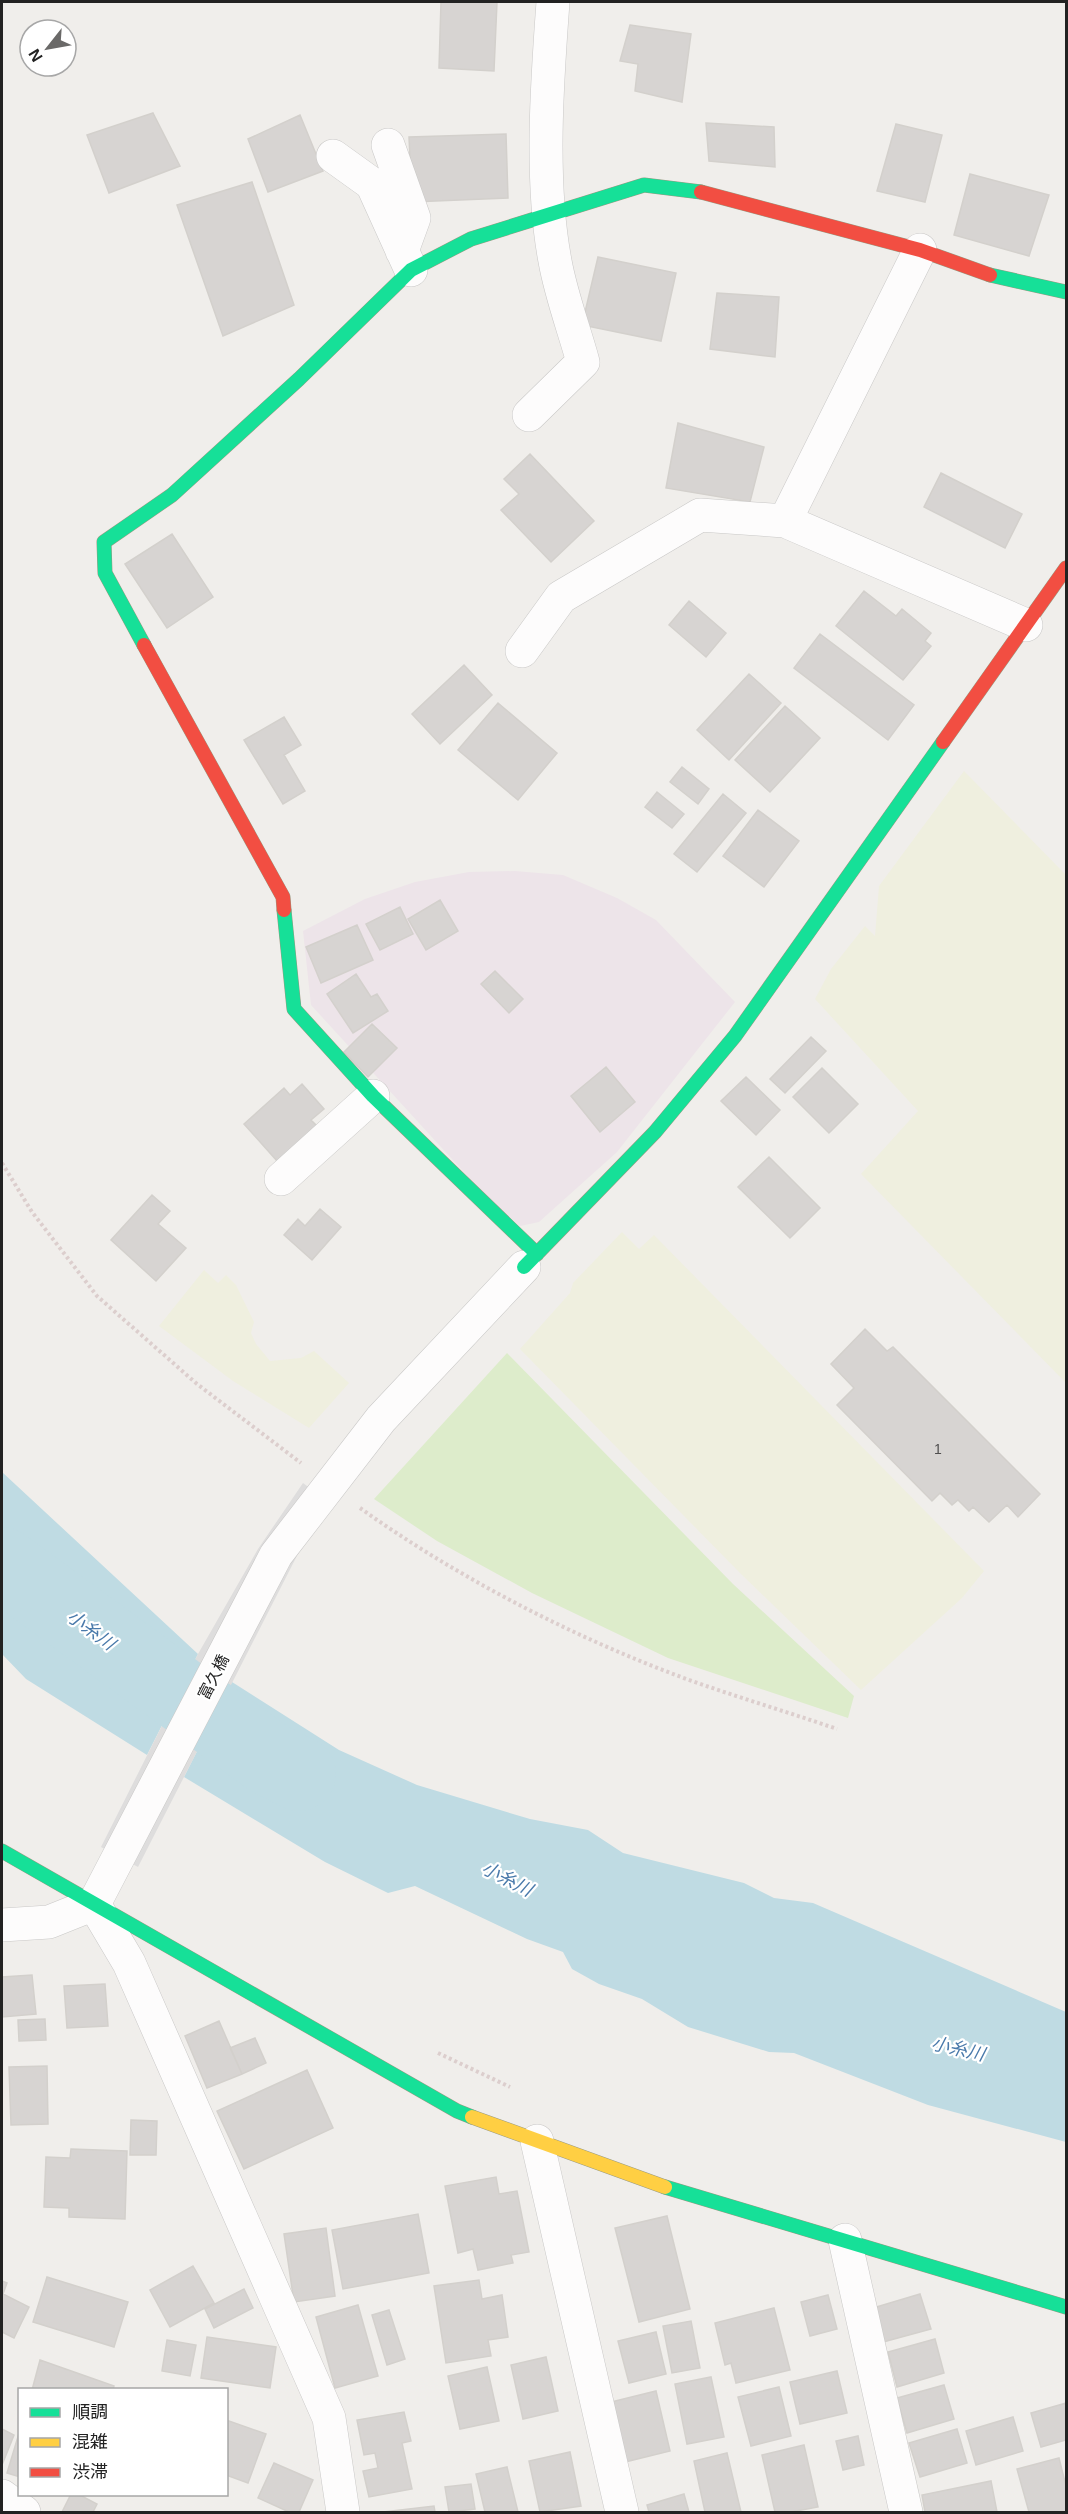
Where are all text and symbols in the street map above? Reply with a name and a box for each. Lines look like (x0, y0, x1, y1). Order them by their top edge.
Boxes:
north arrow (18, 18, 78, 78)
text: N (25, 46, 46, 65)
house number: 1 (934, 1441, 942, 1457)
water label: 小糸川 (63, 1606, 120, 1655)
street label: 富久橋 (195, 1652, 232, 1702)
water label: 小糸川 (478, 1858, 537, 1901)
water label: 小糸川 (929, 2033, 989, 2065)
legend (18, 2388, 228, 2496)
text: 順調 (72, 2402, 108, 2422)
text: 混雑 (72, 2432, 108, 2452)
text: 渋滞 (72, 2462, 108, 2482)

